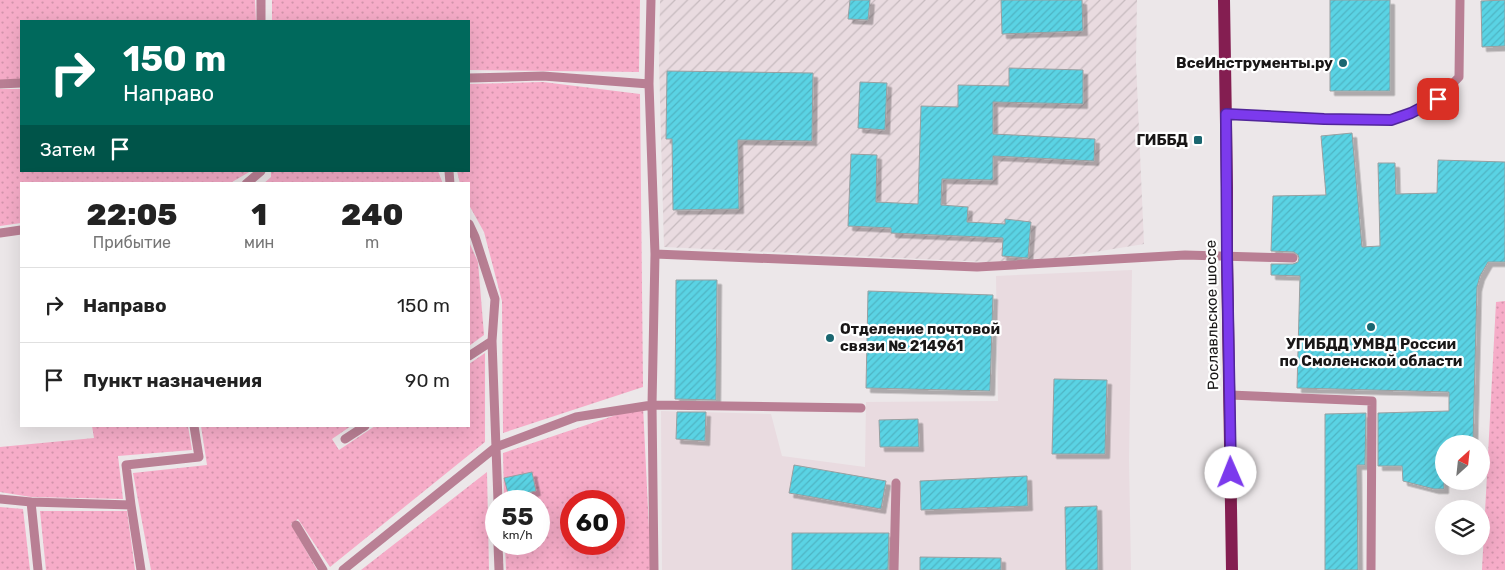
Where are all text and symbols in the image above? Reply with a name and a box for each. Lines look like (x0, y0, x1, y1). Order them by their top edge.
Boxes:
text: 150 m (123, 38, 226, 80)
icon: right (40, 40, 105, 105)
place label: ВсеИнструменты.ру (1176, 54, 1333, 72)
marker: ВсеИнструменты.ру (1337, 57, 1349, 69)
pin (1417, 78, 1459, 120)
text: Направо (123, 80, 214, 107)
icon: arrive (1424, 85, 1452, 113)
place label: ГИББД (1136, 131, 1188, 149)
marker: ГИББД (1192, 134, 1204, 146)
icon: arrive (106, 135, 134, 163)
text: Затем (40, 138, 96, 161)
text: 22:05 (87, 197, 177, 233)
text: 1 (251, 197, 267, 233)
text: 240 (341, 197, 403, 233)
text: Прибытие (93, 233, 171, 252)
text: мин (244, 233, 274, 252)
text: m (365, 233, 379, 252)
street label: Рославльское шоссе (1202, 240, 1222, 390)
icon: right (40, 291, 68, 319)
text: Направо (83, 294, 167, 317)
text: 150 m (397, 294, 450, 317)
place label: Отделение почтовой связи № 214961 (840, 320, 1000, 355)
marker: УГИБДД УМВД России по Смоленской области (1365, 321, 1377, 333)
marker: Отделение почтовой связи № 214961 (824, 332, 836, 344)
place label: УГИБДД УМВД России по Смоленской области (1280, 335, 1462, 370)
icon: arrive (40, 366, 68, 394)
text: Пункт назначения (83, 369, 262, 392)
text: 90 m (405, 369, 450, 392)
north arrow (1435, 435, 1490, 490)
map controls (1435, 435, 1490, 555)
position arrow (1204, 446, 1256, 498)
speed limit sign: 60 (560, 490, 625, 555)
button: layers (1435, 500, 1490, 555)
text: 55 (501, 502, 534, 531)
text: km/h (503, 528, 532, 542)

